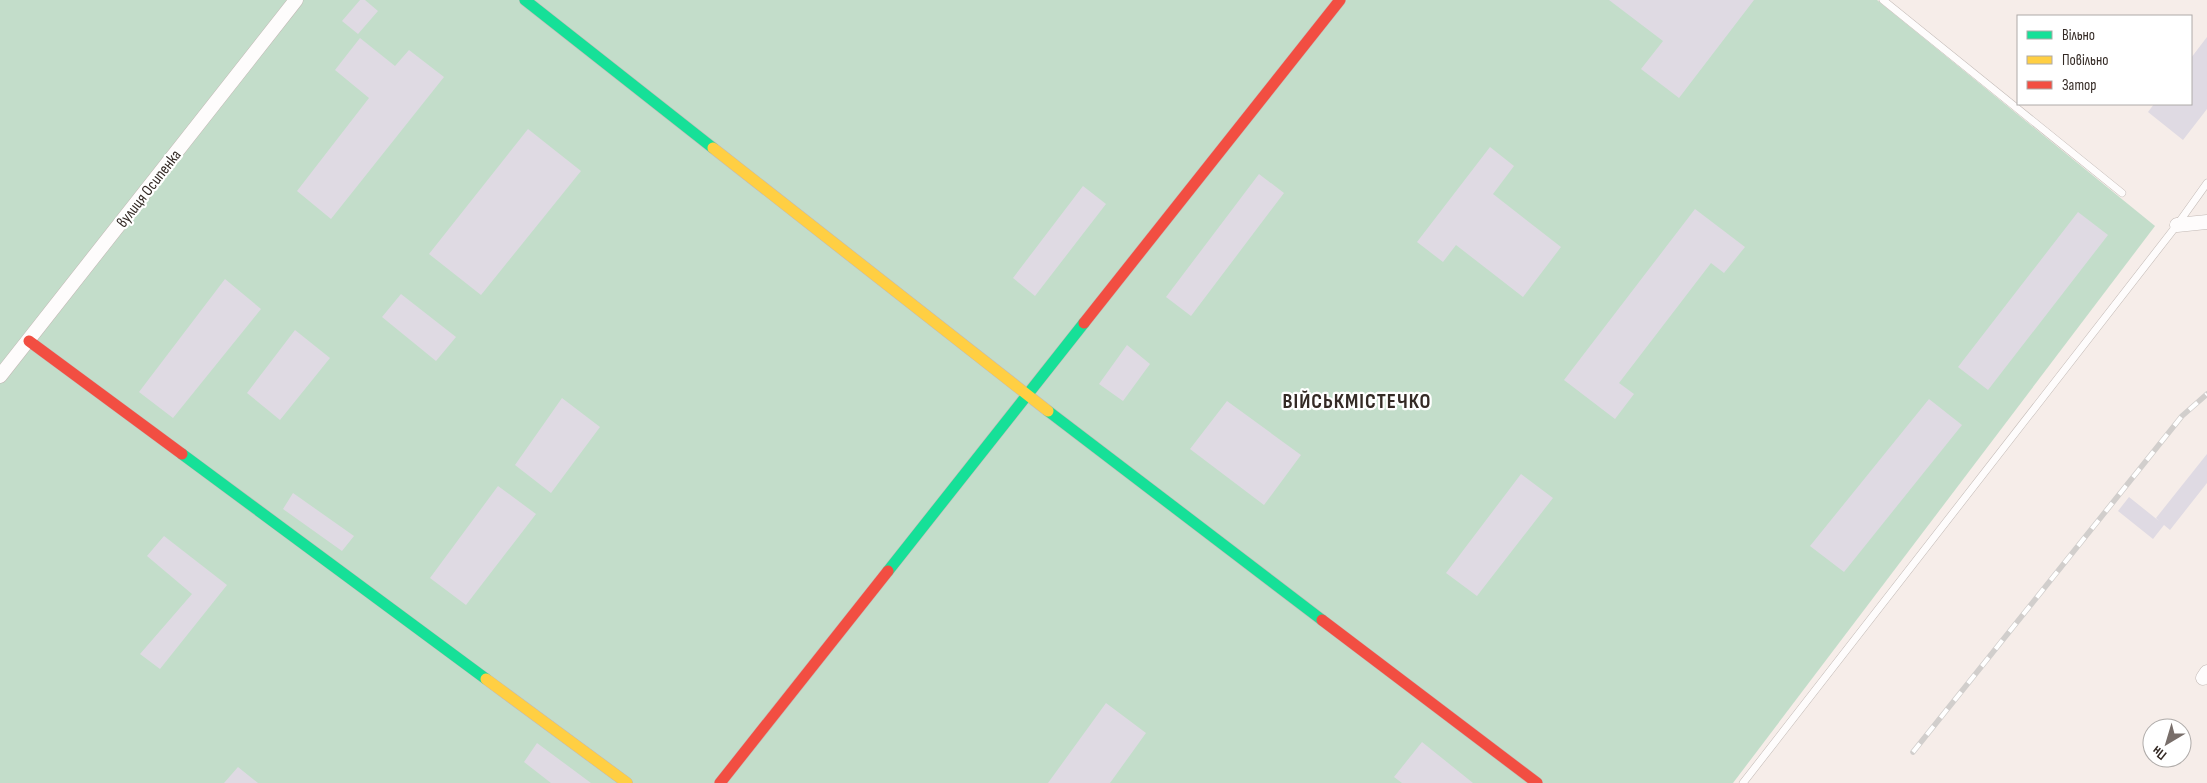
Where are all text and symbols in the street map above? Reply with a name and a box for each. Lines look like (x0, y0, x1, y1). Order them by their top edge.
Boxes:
legend (2017, 15, 2192, 105)
text: Вільно (2062, 26, 2095, 45)
text: Повільно (2062, 51, 2108, 70)
text: Затор (2062, 76, 2096, 95)
street label: вулиця Осипенка (113, 146, 185, 232)
district label: ВІЙСЬКМІСТЕЧКО (1283, 389, 1431, 414)
north arrow (2142, 718, 2192, 768)
text: Пн (2149, 742, 2170, 764)

